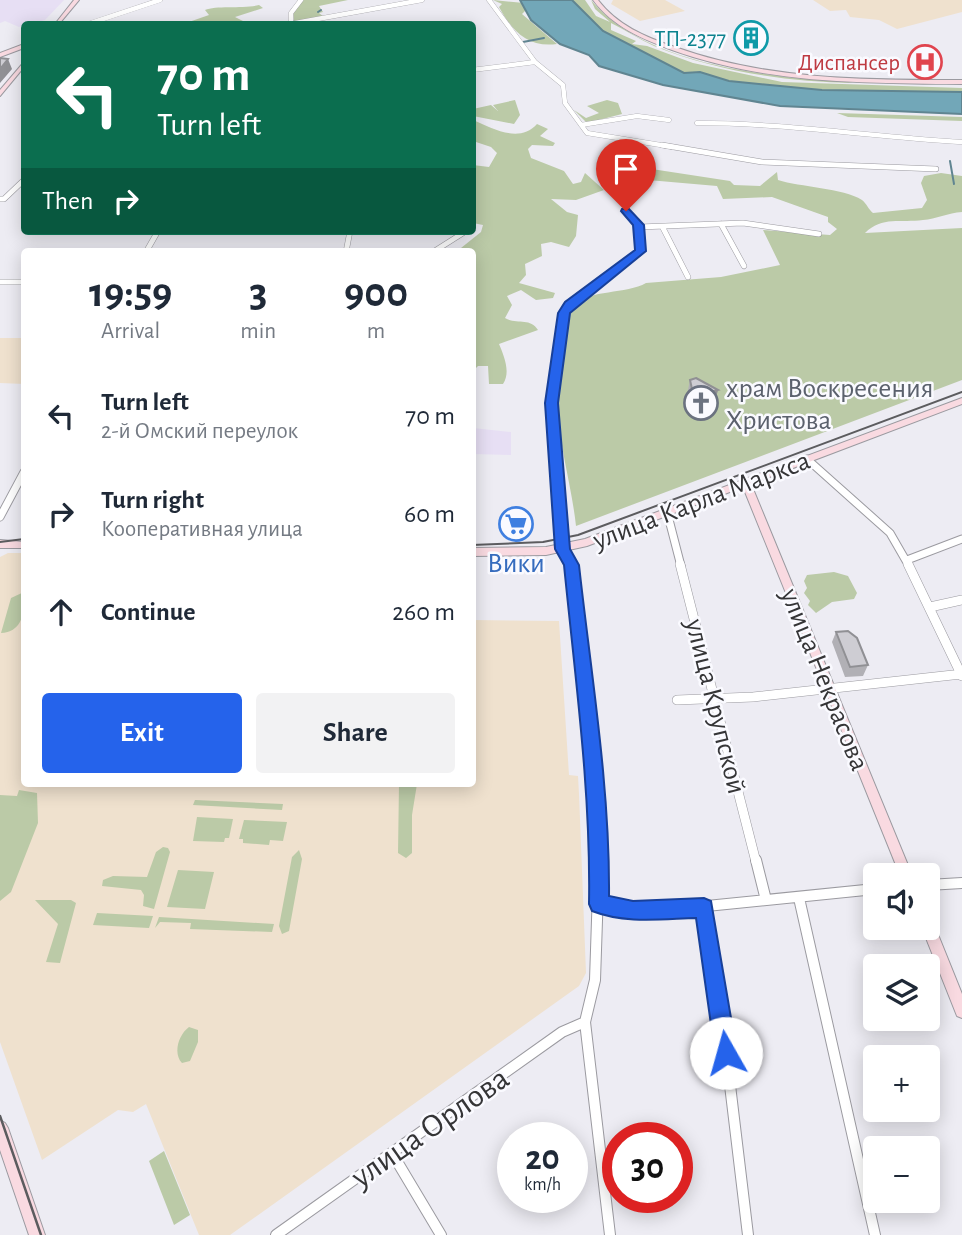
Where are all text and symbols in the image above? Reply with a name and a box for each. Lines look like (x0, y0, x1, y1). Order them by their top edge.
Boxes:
building icon: ТП-2377 (732, 19, 770, 57)
place label: ТП-2377 (654, 28, 726, 51)
hospital icon: Диспансер (906, 43, 944, 81)
icon: left (42, 49, 133, 140)
text: 70 m (157, 51, 251, 100)
place label: Диспансер (798, 52, 900, 75)
text: Turn left (157, 109, 261, 141)
pin (596, 139, 656, 211)
icon: arrive (607, 150, 645, 188)
icon: right (107, 182, 145, 220)
text: Then (42, 188, 93, 214)
text: 19:59 (89, 272, 172, 314)
text: 3 (249, 272, 267, 314)
text: 900 (344, 272, 408, 314)
text: Arrival (101, 320, 160, 343)
text: min (240, 320, 276, 343)
text: m (367, 320, 385, 343)
place label: храм Воскресения Христова (726, 375, 934, 435)
church icon: храм Воскресения Христова (682, 384, 720, 422)
text: Turn left (101, 389, 189, 415)
icon: left (42, 397, 80, 435)
text: 70 m (405, 403, 455, 429)
text: 2-й Омский переулок (101, 420, 298, 443)
street label: улица Карла Маркса (588, 446, 814, 556)
text: Turn right (101, 487, 204, 513)
icon: right (42, 495, 80, 533)
text: 60 m (404, 501, 455, 527)
supermarket icon: Вики (497, 505, 535, 543)
text: Кооперативная улица (101, 518, 303, 541)
place label: Вики (487, 550, 545, 578)
street label: улица Некрасова (775, 584, 873, 775)
icon: ahead (42, 593, 80, 631)
text: Continue (101, 599, 196, 625)
text: 260 m (392, 599, 455, 625)
street label: улица Крупской (680, 615, 750, 797)
button: Exit (42, 693, 242, 773)
button: Share (256, 693, 455, 773)
map controls (863, 863, 940, 1213)
button: sound (863, 863, 940, 940)
button: layers (863, 954, 940, 1031)
position arrow (689, 1016, 763, 1090)
button: + (863, 1045, 940, 1122)
street label: улица Орлова (345, 1062, 515, 1195)
speed limit sign: 30 (602, 1122, 693, 1213)
button: − (863, 1136, 940, 1213)
text: 20 (525, 1141, 560, 1176)
text: km/h (524, 1176, 561, 1194)

